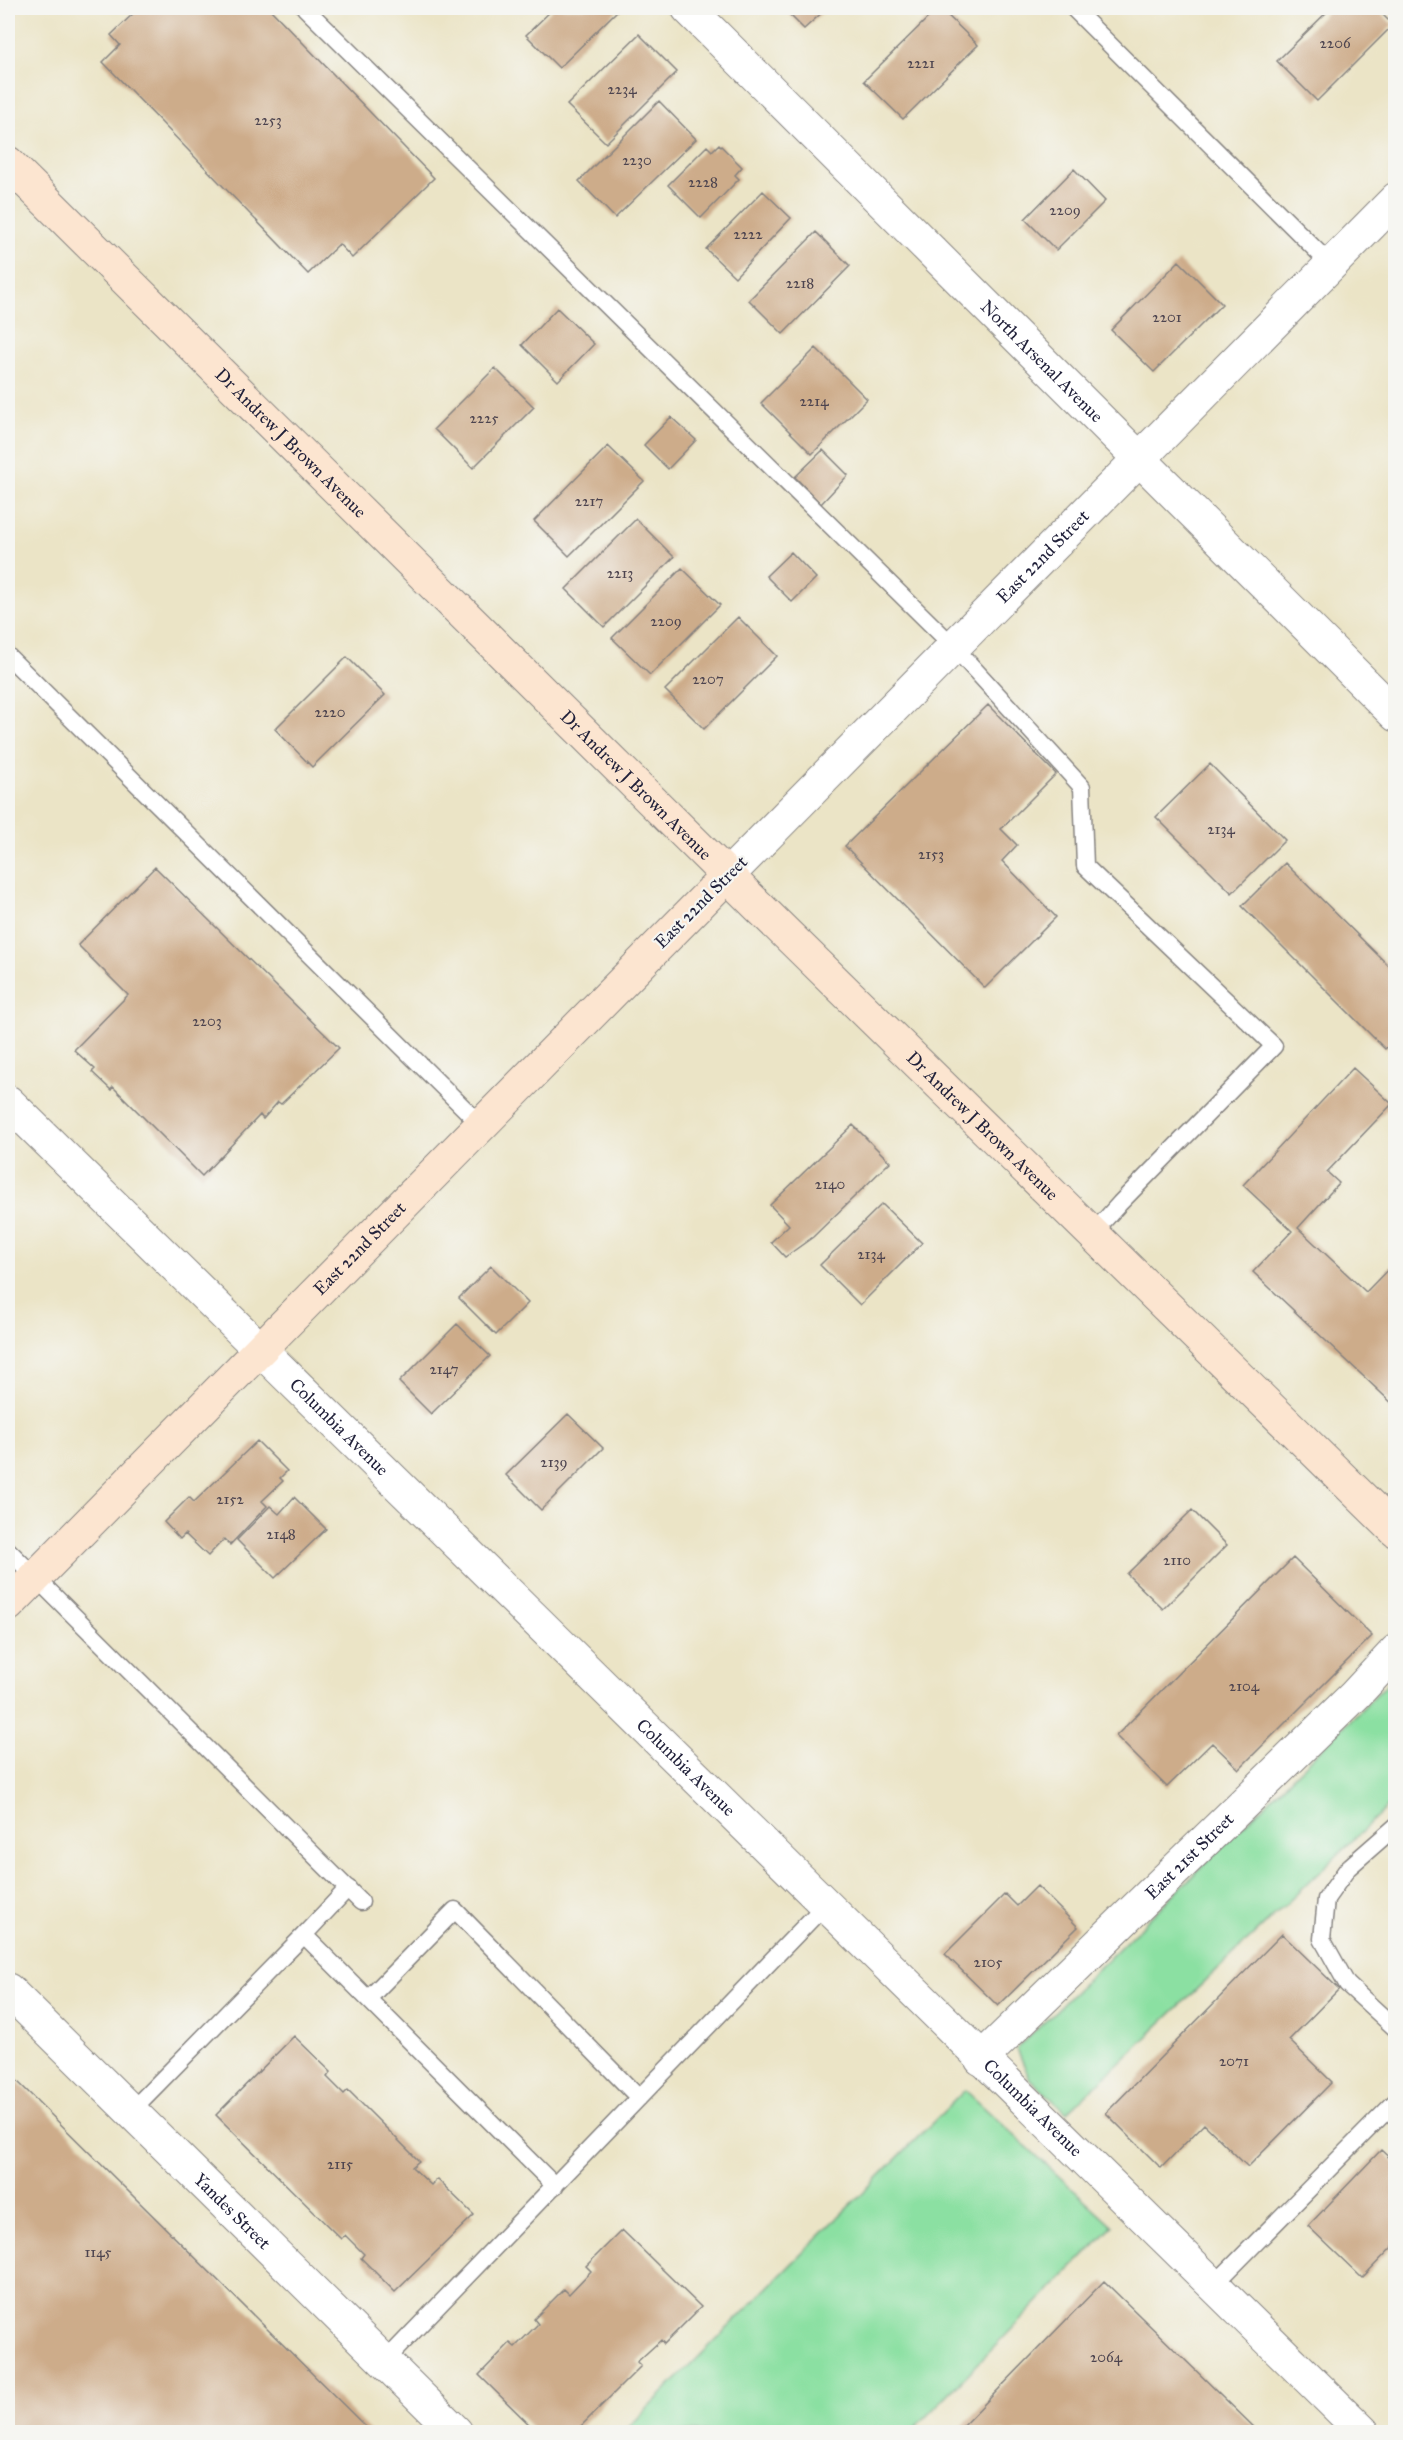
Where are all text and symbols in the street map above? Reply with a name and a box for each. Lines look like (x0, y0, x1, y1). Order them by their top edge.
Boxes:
house number: 2206 (1319, 34, 1352, 52)
house number: 2221 (907, 54, 935, 72)
house number: 2234 (607, 80, 637, 98)
house number: 2253 (254, 111, 282, 129)
house number: 2230 (622, 151, 652, 169)
house number: 2228 (688, 173, 718, 191)
house number: 2209 (1049, 201, 1081, 219)
house number: 2222 (733, 225, 763, 243)
house number: 2218 (786, 274, 814, 292)
street label: North Arsenal Avenue (976, 295, 1108, 427)
house number: 2201 (1152, 308, 1182, 326)
street label: Dr Andrew J Brown Avenue (211, 364, 371, 523)
house number: 2214 (799, 392, 829, 410)
house number: 2225 (470, 409, 499, 427)
house number: 2217 (575, 492, 603, 510)
street label: East 22nd Street (992, 505, 1094, 608)
house number: 2213 (607, 564, 633, 582)
house number: 2209 (650, 612, 682, 630)
house number: 2207 (692, 670, 724, 688)
house number: 2220 (315, 703, 345, 721)
street label: Dr Andrew J Brown Avenue (556, 706, 716, 865)
house number: 2134 (1207, 820, 1235, 838)
house number: 2153 (918, 845, 944, 863)
street label: East 22nd Street (650, 851, 752, 953)
house number: 2203 (192, 1012, 222, 1030)
street label: Dr Andrew J Brown Avenue (902, 1047, 1063, 1205)
house number: 2140 (815, 1175, 845, 1193)
street label: East 22nd Street (309, 1197, 411, 1300)
house number: 2134 (857, 1245, 885, 1263)
house number: 2147 (429, 1360, 459, 1378)
street label: Columbia Avenue (285, 1374, 393, 1480)
house number: 2139 (540, 1453, 568, 1471)
house number: 2152 (216, 1490, 244, 1508)
house number: 2148 (266, 1525, 296, 1543)
house number: 2110 (1163, 1551, 1191, 1569)
house number: 2104 (1229, 1677, 1260, 1695)
street label: Columbia Avenue (632, 1714, 740, 1821)
street label: East 21st Street (1141, 1808, 1239, 1904)
house number: 2105 (974, 1953, 1003, 1971)
house number: 2071 (1219, 2052, 1249, 2070)
street label: Columbia Avenue (979, 2055, 1087, 2161)
house number: 2115 (327, 2155, 353, 2173)
street label: Yandes Street (189, 2168, 276, 2254)
house number: 1145 (84, 2243, 112, 2261)
house number: 2064 (1090, 2348, 1123, 2366)

